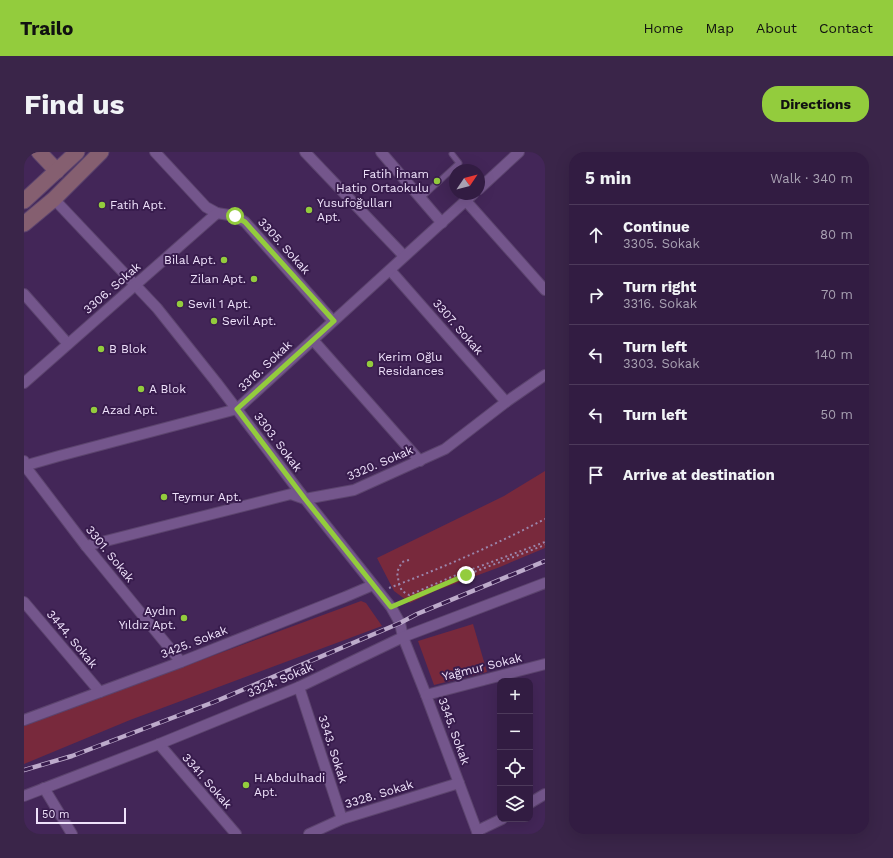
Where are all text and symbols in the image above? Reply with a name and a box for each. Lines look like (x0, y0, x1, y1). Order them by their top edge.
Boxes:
text: Trailo (20, 17, 73, 40)
text: Home (643, 20, 683, 36)
text: Map (705, 20, 734, 36)
text: About (756, 20, 797, 36)
text: Contact (819, 20, 873, 36)
button: Directions (762, 86, 869, 122)
text: Find us (24, 88, 124, 121)
north arrow (449, 164, 485, 200)
place label: Fatih İmam Hatip Ortaokulu (336, 167, 429, 195)
text: 5 min (585, 168, 631, 188)
text: Walk · 340 m (770, 171, 853, 186)
marker: Fatih İmam Hatip Ortaokulu (432, 176, 442, 186)
place label: Yusufoğulları Apt. (317, 196, 392, 224)
place label: Fatih Apt. (110, 198, 166, 212)
marker: Fatih Apt. (97, 200, 107, 210)
marker: Yusufoğulları Apt. (304, 205, 314, 215)
route start (226, 207, 244, 225)
street label: 3305. Sokak (255, 215, 313, 277)
text: Continue (623, 218, 690, 236)
icon: ahead (585, 224, 607, 246)
text: 80 m (820, 227, 853, 242)
text: 3305. Sokak (623, 236, 700, 251)
place label: Bilal Apt. (164, 253, 216, 267)
marker: Bilal Apt. (219, 255, 229, 265)
street label: 3306. Sokak (81, 259, 144, 317)
place label: Zilan Apt. (190, 272, 246, 286)
marker: Zilan Apt. (249, 274, 259, 284)
text: Turn right (623, 278, 696, 296)
icon: right (585, 284, 607, 306)
text: 70 m (821, 287, 853, 302)
street label: 3307. Sokak (430, 296, 486, 358)
text: 3316. Sokak (623, 296, 697, 311)
place label: Sevil 1 Apt. (188, 297, 251, 311)
marker: Sevil 1 Apt. (175, 299, 185, 309)
place label: Sevil Apt. (222, 314, 276, 328)
marker: Sevil Apt. (209, 316, 219, 326)
street label: 3316. Sokak (235, 337, 295, 394)
text: Turn left (623, 338, 687, 356)
place label: B Blok (109, 342, 147, 356)
marker: B Blok (96, 344, 106, 354)
icon: left (585, 344, 607, 366)
text: 140 m (815, 347, 853, 362)
place label: Kerim Oğlu Residances (378, 350, 444, 378)
text: 3303. Sokak (623, 356, 700, 371)
marker: Kerim Oğlu Residances (365, 359, 375, 369)
place label: A Blok (149, 382, 186, 396)
marker: A Blok (136, 384, 146, 394)
place label: Azad Apt. (102, 403, 158, 417)
icon: left (585, 404, 607, 426)
marker: Azad Apt. (89, 405, 99, 415)
text: Turn left (623, 406, 687, 424)
text: 50 m (821, 407, 853, 422)
street label: 3303. Sokak (251, 410, 305, 475)
street label: 3320. Sokak (345, 443, 415, 483)
icon: arrive (585, 464, 607, 486)
text: Arrive at destination (623, 466, 775, 484)
place label: Teymur Apt. (172, 490, 241, 504)
marker: Teymur Apt. (159, 492, 169, 502)
street label: 3301. Sokak (83, 523, 137, 585)
route end (457, 566, 475, 584)
place label: Aydın Yıldız Apt. (119, 604, 176, 632)
street label: 3444. Sokak (44, 607, 100, 671)
marker: Aydın Yıldız Apt. (179, 613, 189, 623)
street label: 3425. Sokak (158, 623, 230, 661)
street label: Yağmur Sokak (441, 650, 524, 684)
street label: 3324. Sokak (245, 660, 315, 700)
map controls (497, 678, 533, 822)
button: + (497, 678, 533, 714)
street label: 3345. Sokak (435, 695, 473, 767)
street label: 3343. Sokak (315, 713, 351, 785)
button: − (497, 714, 533, 750)
button: locate (497, 750, 533, 786)
street label: 3341. Sokak (179, 751, 235, 811)
place label: H.Abdulhadi Apt. (254, 771, 325, 799)
street label: 3328. Sokak (343, 777, 415, 811)
marker: H.Abdulhadi Apt. (241, 780, 251, 790)
button: layers (497, 786, 533, 822)
scale bar (36, 806, 126, 825)
text: 50 m (42, 808, 69, 821)

